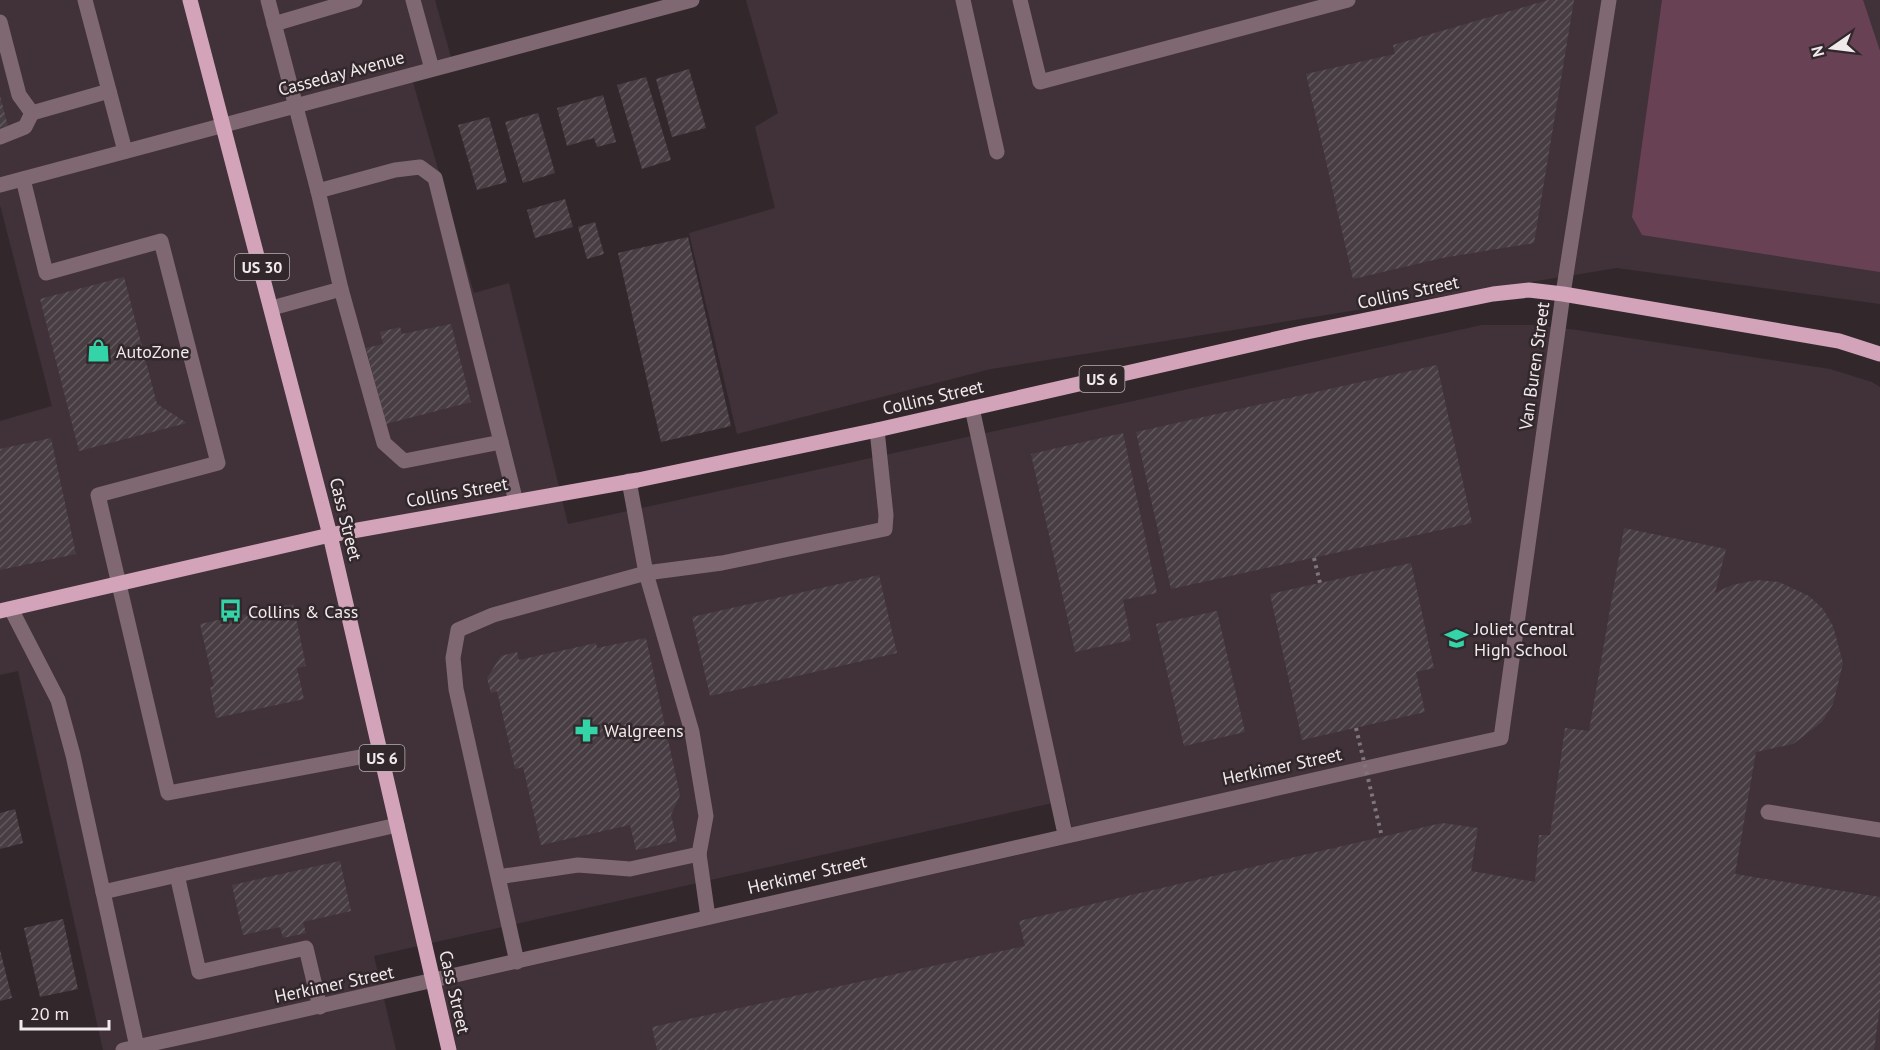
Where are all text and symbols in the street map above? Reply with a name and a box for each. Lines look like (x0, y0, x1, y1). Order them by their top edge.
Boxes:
north arrow (1802, 18, 1862, 78)
text: N (1806, 44, 1828, 59)
street label: Casseday Avenue (275, 45, 407, 101)
road number: US 30 (235, 254, 289, 280)
street label: Collins Street (1355, 270, 1461, 314)
street label: Van Buren Street (1513, 301, 1554, 432)
shop icon: AutoZone (85, 338, 111, 364)
place label: AutoZone (116, 340, 189, 363)
road number: US 6 (1080, 366, 1124, 392)
street label: Collins Street (880, 374, 986, 420)
street label: Collins Street (404, 472, 510, 512)
street label: Cass Street (325, 475, 367, 563)
bus stop icon: Collins & Cass (217, 598, 243, 624)
place label: Collins & Cass (248, 600, 358, 623)
place label: Joliet Central High School (1473, 617, 1575, 661)
school or university icon: Joliet Central High School (1443, 625, 1469, 651)
pharmacy icon: Walgreens (573, 717, 599, 743)
place label: Walgreens (604, 719, 684, 742)
street label: Herkimer Street (1220, 742, 1344, 790)
road number: US 6 (360, 745, 404, 771)
street label: Herkimer Street (745, 849, 869, 899)
street label: Cass Street (434, 948, 476, 1036)
street label: Herkimer Street (272, 960, 396, 1008)
scale bar (21, 993, 110, 1031)
text: 20 m (30, 1002, 69, 1025)

